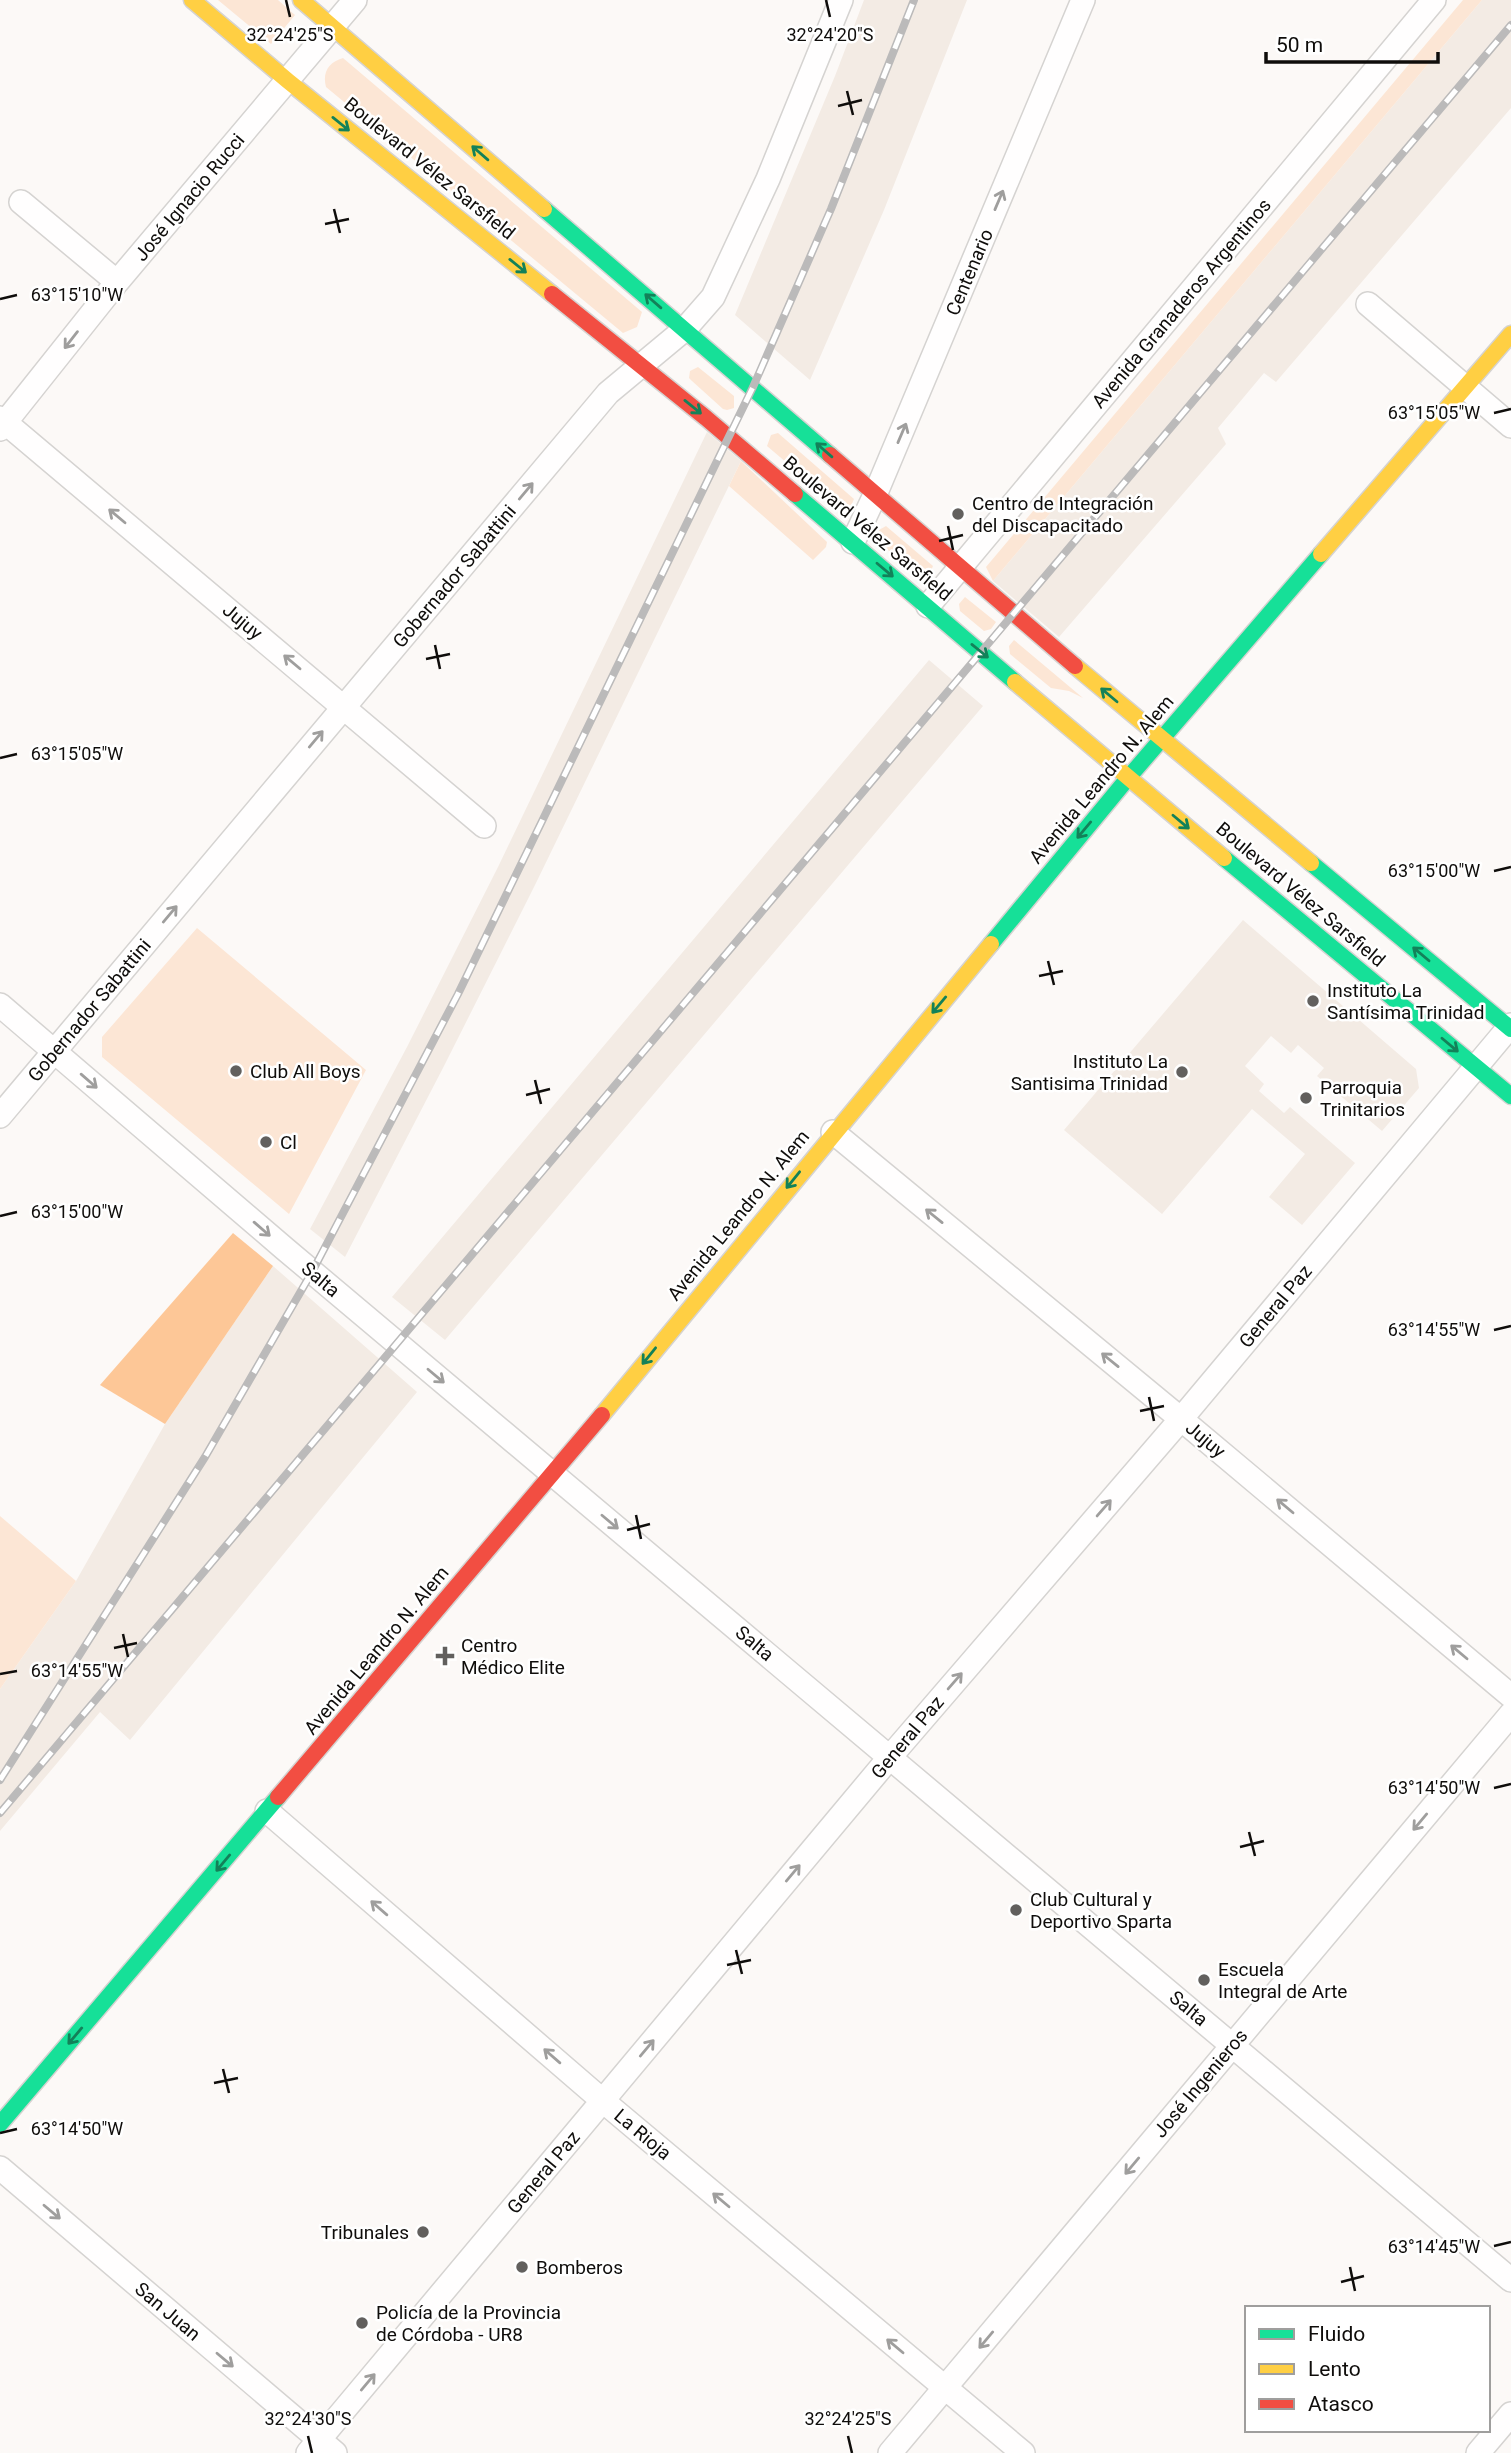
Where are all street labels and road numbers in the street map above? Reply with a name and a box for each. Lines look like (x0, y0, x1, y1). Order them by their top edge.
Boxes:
street label: Boulevard Vélez Sarsfield (340, 92, 520, 244)
street label: José Ignacio Rucci (129, 129, 249, 266)
street label: Avenida Granaderos Argentinos (1087, 194, 1276, 413)
street label: Centenario (941, 225, 998, 319)
street label: Boulevard Vélez Sarsfield (779, 451, 957, 606)
street label: Gobernador Sabattini (388, 500, 521, 652)
street label: Jujuy (218, 598, 267, 645)
street label: Avenida Leandro N. Alem (1024, 690, 1179, 868)
street label: Boulevard Vélez Sarsfield (1212, 817, 1390, 972)
street label: Gobernador Sabattini (23, 934, 156, 1086)
street label: Avenida Leandro N. Alem (663, 1125, 814, 1305)
street label: Salta (297, 1257, 344, 1302)
street label: General Paz (1234, 1260, 1317, 1352)
street label: Jujuy (1181, 1416, 1230, 1463)
street label: Avenida Leandro N. Alem (299, 1561, 454, 1739)
street label: Salta (731, 1621, 778, 1666)
street label: General Paz (866, 1691, 949, 1783)
street label: Salta (1165, 1986, 1212, 2031)
street label: José Ingenieros (1148, 2024, 1252, 2142)
street label: La Rioja (609, 2104, 676, 2165)
street label: General Paz (502, 2126, 585, 2218)
street label: San Juan (130, 2277, 205, 2345)

